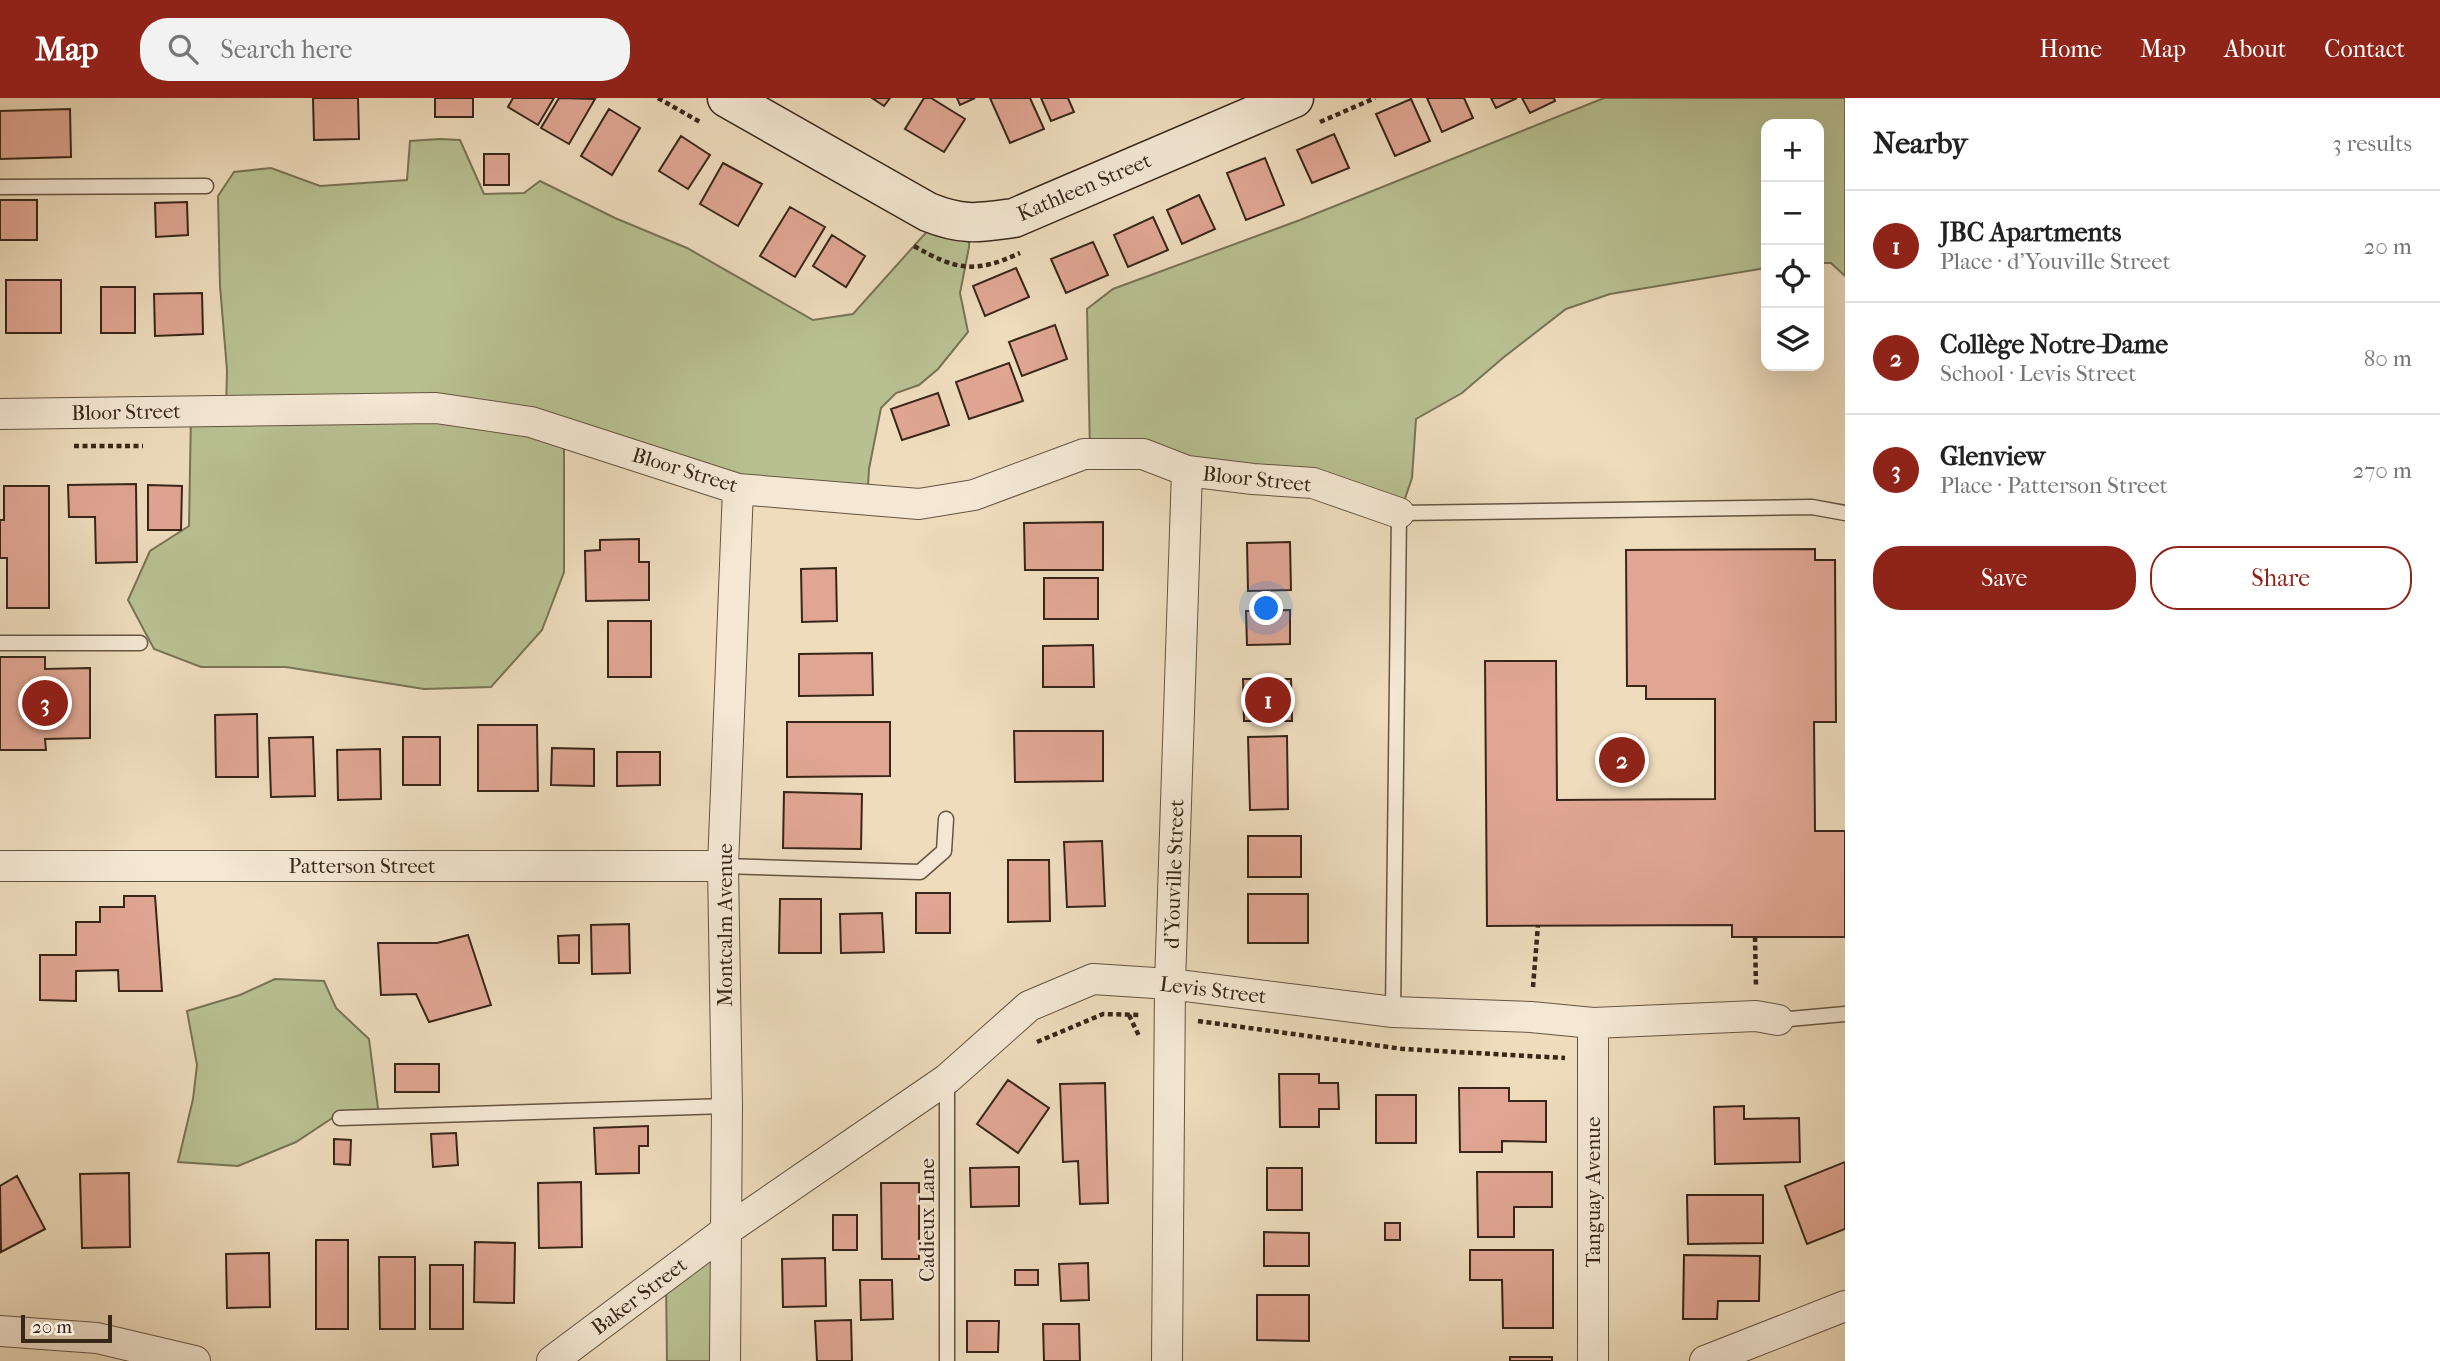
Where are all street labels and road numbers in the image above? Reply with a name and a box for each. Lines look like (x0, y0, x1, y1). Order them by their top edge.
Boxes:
street label: Kathleen Street (1013, 148, 1155, 226)
street label: Bloor Street (71, 399, 181, 425)
street label: Bloor Street (629, 443, 741, 498)
street label: Bloor Street (1201, 461, 1313, 497)
street label: d'Youville Street (1159, 798, 1189, 949)
street label: Montcalm Avenue (713, 843, 737, 1007)
street label: Patterson Street (289, 854, 436, 878)
street label: Levis Street (1158, 972, 1268, 1009)
street label: Tanguay Avenue (1581, 1117, 1605, 1267)
street label: Cadieux Lane (915, 1158, 939, 1282)
street label: Baker Street (587, 1252, 692, 1340)

